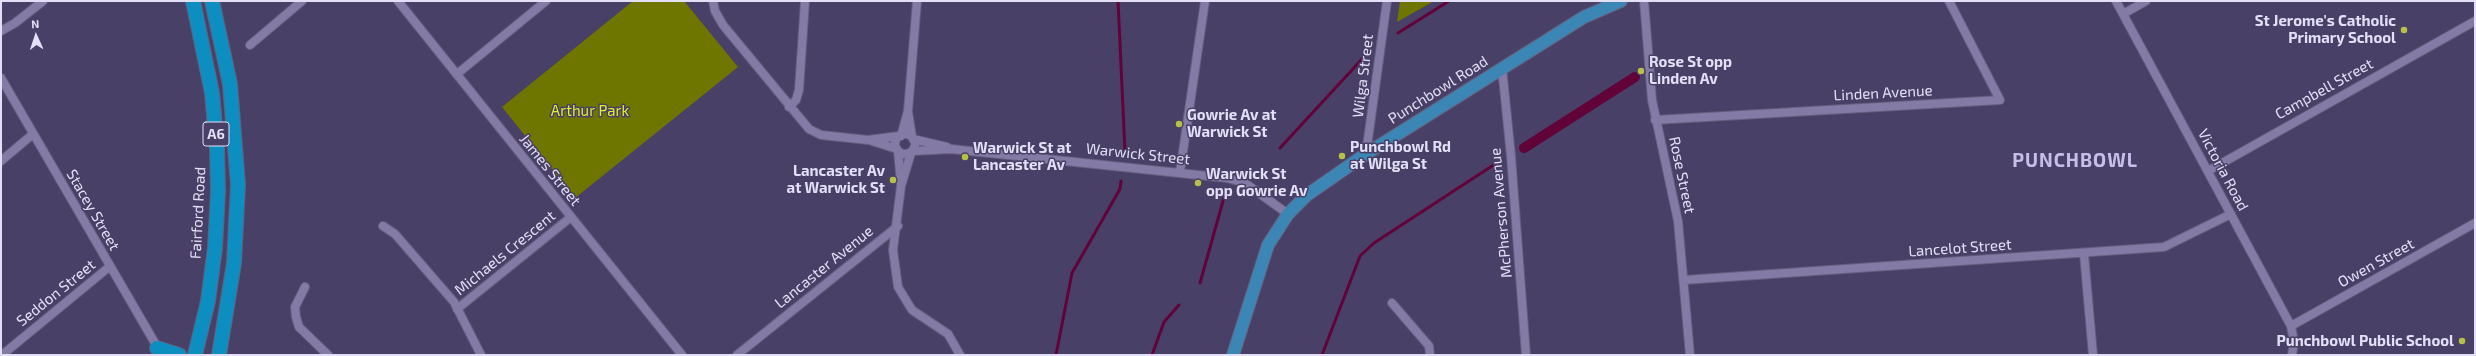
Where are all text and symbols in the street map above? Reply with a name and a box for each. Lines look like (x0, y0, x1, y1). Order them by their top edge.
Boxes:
place label: St Jerome's Catholic Primary School (2255, 12, 2396, 47)
north arrow (16, 16, 56, 56)
text: N (31, 17, 40, 30)
marker: St Jerome's Catholic Primary School (2399, 25, 2409, 35)
street label: Wilga Street (1349, 33, 1377, 119)
street label: Punchbowl Road (1385, 52, 1491, 128)
place label: Rose St opp Linden Av (1649, 53, 1732, 88)
street label: Campbell Street (2272, 55, 2376, 123)
marker: Rose St opp Linden Av (1636, 66, 1646, 76)
street label: Linden Avenue (1833, 81, 1933, 105)
park label: Arthur Park (551, 102, 629, 120)
place label: Gowrie Av at Warwick St (1187, 106, 1276, 141)
marker: Gowrie Av at Warwick St (1174, 119, 1184, 129)
road number: A6 (203, 122, 229, 146)
street label: Victoria Road (2194, 126, 2252, 214)
street label: James Street (516, 130, 584, 210)
street label: Rose Street (1665, 135, 1699, 215)
place label: Punchbowl Rd at Wilga St (1350, 138, 1451, 173)
place label: Warwick St at Lancaster Av (973, 139, 1071, 174)
street label: Warwick Street (1085, 140, 1191, 168)
street label: McPherson Avenue (1486, 147, 1516, 279)
district label: PUNCHBOWL (2012, 150, 2138, 172)
marker: Punchbowl Rd at Wilga St (1337, 151, 1347, 161)
marker: Warwick St at Lancaster Av (960, 152, 970, 162)
place label: Lancaster Av at Warwick St (787, 162, 885, 197)
place label: Warwick St opp Gowrie Av (1206, 165, 1308, 200)
street label: Stacey Street (63, 166, 123, 254)
street label: Fairford Road (187, 167, 209, 259)
marker: Lancaster Av at Warwick St (888, 175, 898, 185)
marker: Warwick St opp Gowrie Av (1193, 178, 1203, 188)
street label: Michaels Crescent (451, 207, 559, 299)
street label: Lancaster Avenue (771, 222, 877, 312)
street label: Lancelot Street (1908, 235, 2012, 261)
street label: Owen Street (2335, 235, 2417, 291)
street label: Seddon Street (13, 256, 99, 330)
place label: Punchbowl Public School (2277, 332, 2454, 350)
marker: Punchbowl Public School (2457, 336, 2467, 346)

